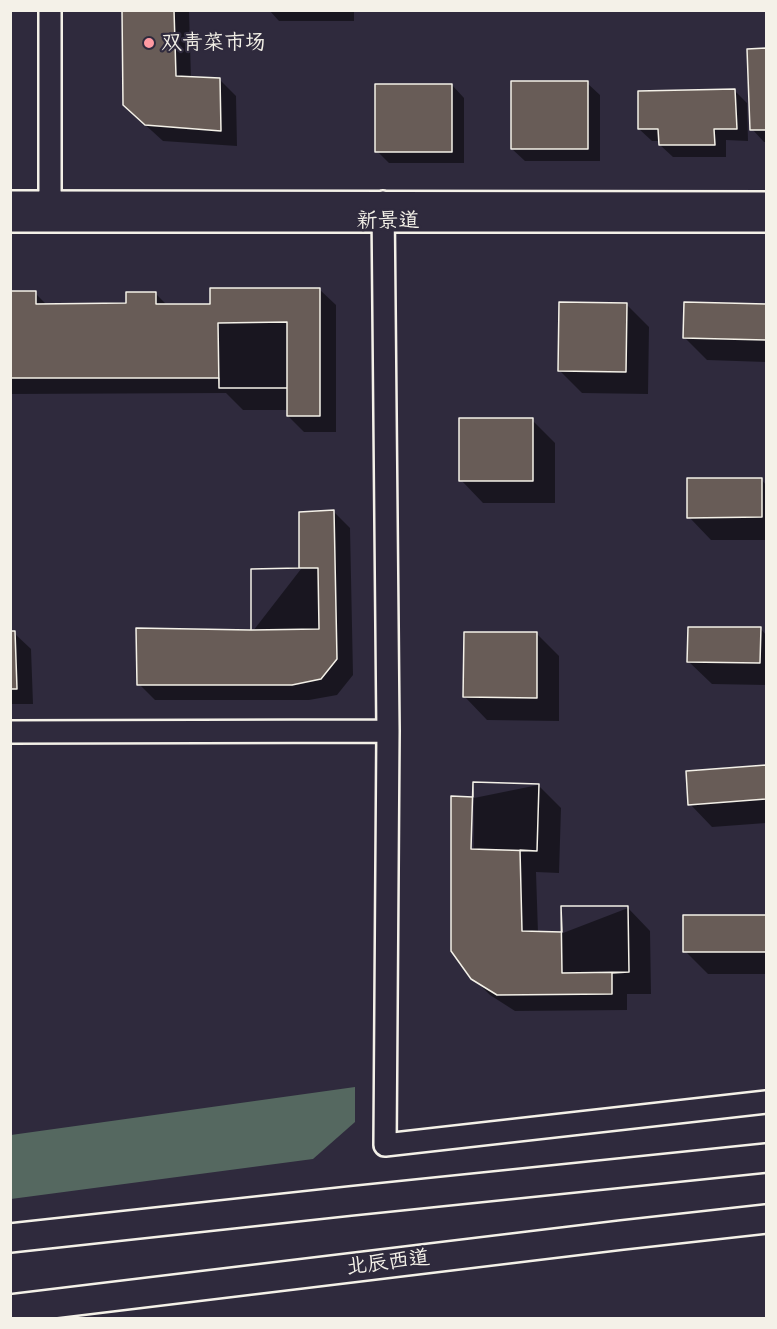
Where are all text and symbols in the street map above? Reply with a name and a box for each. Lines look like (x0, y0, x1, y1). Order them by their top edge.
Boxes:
place label: 双青菜市场 (161, 30, 266, 56)
marker: 双青菜市场 (142, 36, 156, 50)
street label: 新景道 (357, 208, 419, 234)
street label: 北辰西道 (345, 1245, 431, 1281)

